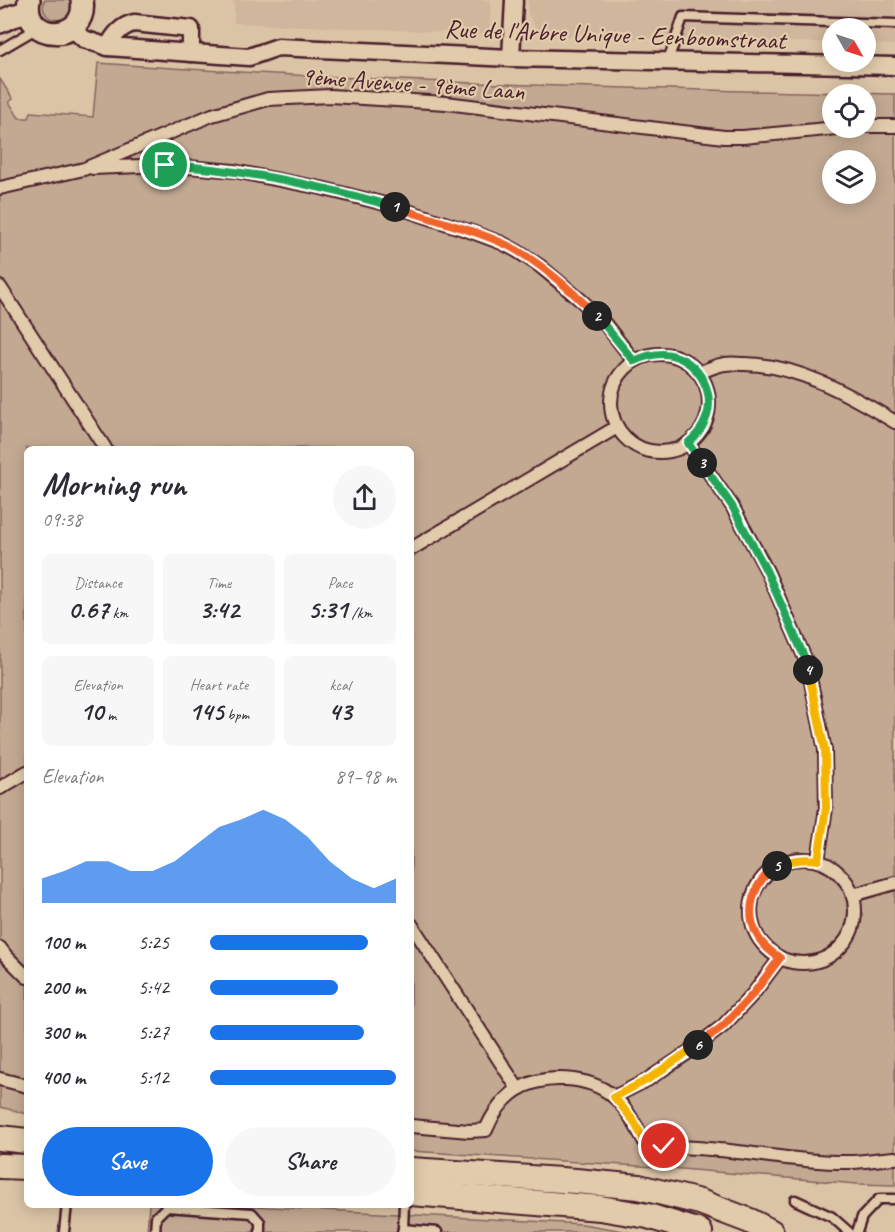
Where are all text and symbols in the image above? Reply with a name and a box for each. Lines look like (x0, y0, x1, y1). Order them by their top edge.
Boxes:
street label: Rue de l'Arbre Unique - Eenboomstraat (444, 12, 788, 57)
north arrow (822, 18, 876, 72)
map controls (822, 18, 876, 204)
street label: 9ème Avenue - 9ème Laan (300, 59, 526, 108)
button: locate (822, 84, 876, 138)
pin (139, 139, 190, 190)
icon: arrive (148, 148, 181, 181)
button: layers (822, 150, 876, 204)
pin: 1 (380, 192, 410, 222)
text: 1 (391, 197, 399, 217)
pin: 2 (582, 301, 612, 331)
text: 2 (593, 306, 601, 326)
pin: 3 (687, 448, 717, 478)
text: 3 (698, 453, 706, 473)
text: Morning run (42, 463, 186, 505)
button: share (333, 466, 396, 529)
text: 09:38 (42, 507, 82, 532)
text: Distance (74, 573, 122, 593)
text: Time (207, 573, 231, 593)
text: Pace (328, 573, 352, 593)
text: 0.67 (68, 593, 109, 626)
text: 3:42 (199, 593, 239, 626)
text: 5:31 (308, 593, 348, 626)
text: km (109, 603, 128, 623)
text: /km (348, 603, 372, 623)
pin: 4 (793, 655, 823, 685)
text: 4 (804, 660, 812, 680)
text: Elevation (73, 675, 123, 695)
text: Heart rate (190, 675, 248, 695)
text: kcal (329, 675, 351, 695)
text: 10 (80, 695, 103, 728)
text: 145 (189, 695, 223, 728)
text: 43 (328, 695, 352, 728)
text: m (103, 705, 116, 725)
text: bpm (223, 705, 249, 725)
text: Elevation (42, 764, 104, 789)
text: 89–98 m (335, 764, 396, 789)
pin: 5 (762, 851, 792, 881)
text: 5 (774, 856, 780, 876)
text: 100 m (42, 930, 85, 955)
text: 5:25 (138, 930, 169, 955)
text: 200 m (42, 975, 85, 1000)
text: 5:42 (138, 975, 169, 1000)
text: 300 m (42, 1020, 85, 1045)
text: 5:27 (138, 1020, 169, 1045)
pin: 6 (683, 1030, 713, 1060)
text: 6 (694, 1035, 702, 1055)
text: 400 m (42, 1065, 85, 1090)
text: 5:12 (138, 1065, 169, 1090)
pin (638, 1120, 689, 1171)
button: Save (42, 1127, 213, 1196)
button: Share (225, 1127, 396, 1196)
icon: check (647, 1129, 680, 1162)

